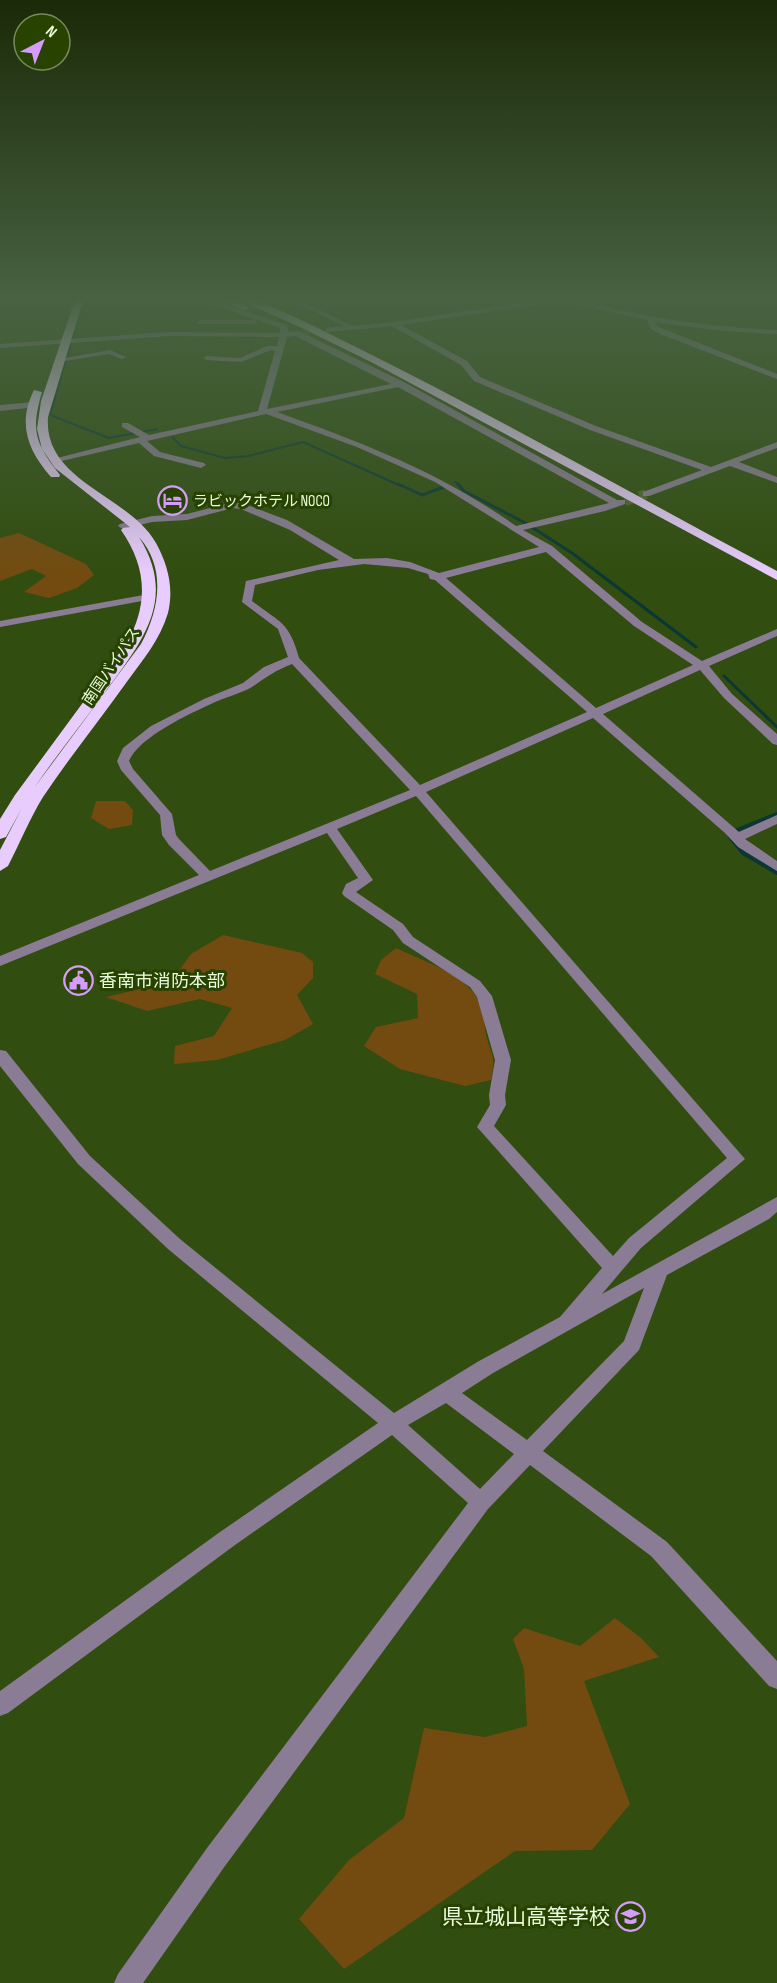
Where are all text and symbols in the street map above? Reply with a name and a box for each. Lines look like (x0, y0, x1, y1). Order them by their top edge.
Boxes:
north arrow (12, 12, 72, 72)
text: N (42, 22, 61, 42)
hotel icon: ラビックホテル NOCO (156, 485, 188, 517)
place label: ラビックホテル NOCO (193, 492, 330, 511)
street label: 南国バイパス (78, 624, 144, 709)
public building icon: 香南市消防本部 (62, 965, 94, 997)
place label: 香南市消防本部 (99, 971, 225, 992)
school or university icon: 県立城山高等学校 (615, 1901, 647, 1933)
place label: 県立城山高等学校 (442, 1905, 610, 1930)

